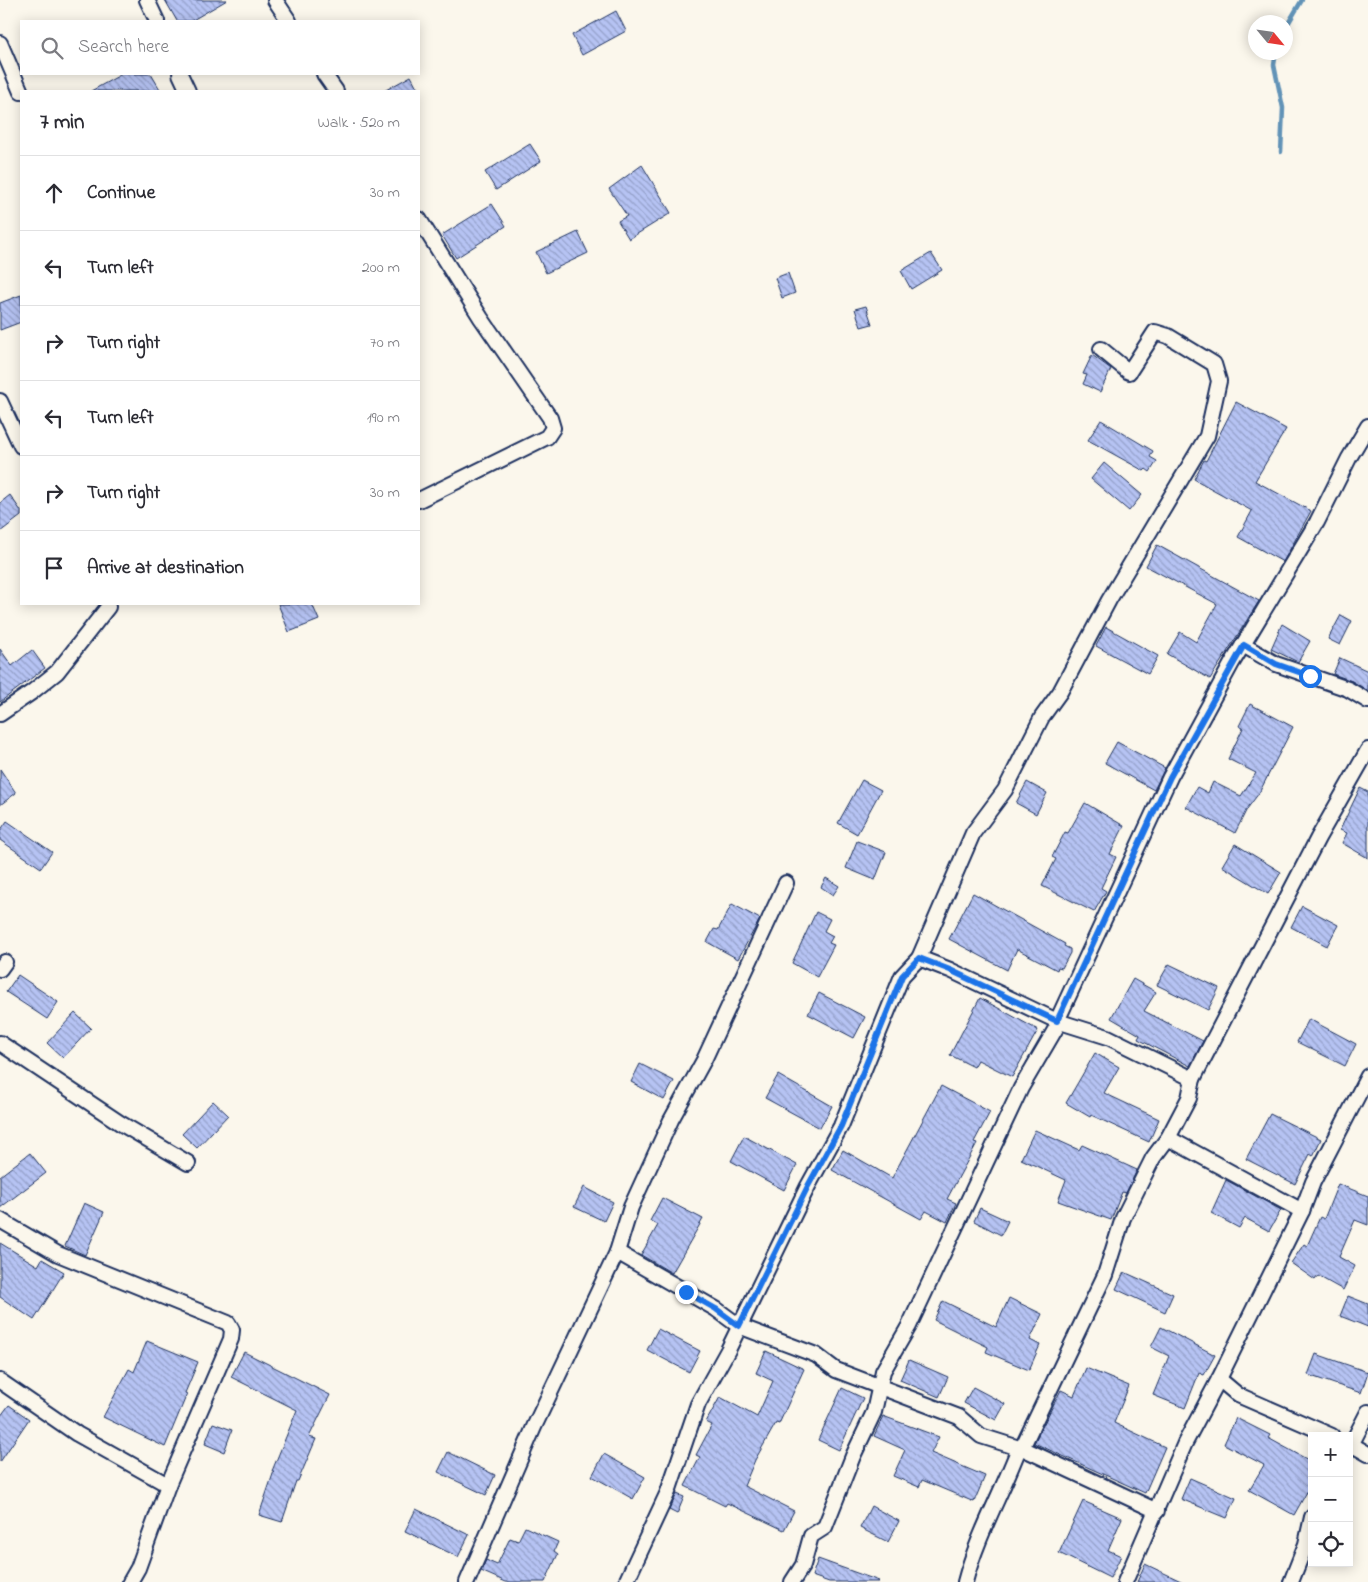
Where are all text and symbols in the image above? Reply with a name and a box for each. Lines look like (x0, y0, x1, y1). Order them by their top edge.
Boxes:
north arrow (1248, 15, 1293, 60)
search box (20, 20, 420, 75)
icon: search (38, 34, 66, 62)
text: Search here (78, 34, 169, 61)
text: 7 min (40, 108, 84, 138)
text: Walk · 520 m (317, 111, 400, 135)
icon: ahead (40, 179, 68, 207)
text: Continue (87, 180, 155, 207)
text: 30 m (370, 181, 400, 205)
icon: left (40, 254, 68, 282)
text: Turn left (87, 255, 154, 282)
text: 200 m (362, 256, 400, 280)
icon: right (40, 329, 68, 357)
text: Turn right (87, 330, 160, 357)
text: 70 m (370, 331, 400, 355)
icon: left (40, 404, 68, 432)
text: Turn left (87, 405, 154, 432)
text: 190 m (367, 406, 400, 430)
icon: right (40, 479, 68, 507)
text: Turn right (87, 480, 160, 507)
text: 30 m (370, 481, 400, 505)
icon: arrive (40, 554, 68, 582)
text: Arrive at destination (87, 555, 244, 582)
route start (1299, 665, 1322, 688)
route end (675, 1281, 698, 1304)
map controls (1308, 1432, 1353, 1567)
button: + (1308, 1432, 1353, 1477)
button: − (1308, 1477, 1353, 1522)
button: locate (1308, 1522, 1353, 1567)

